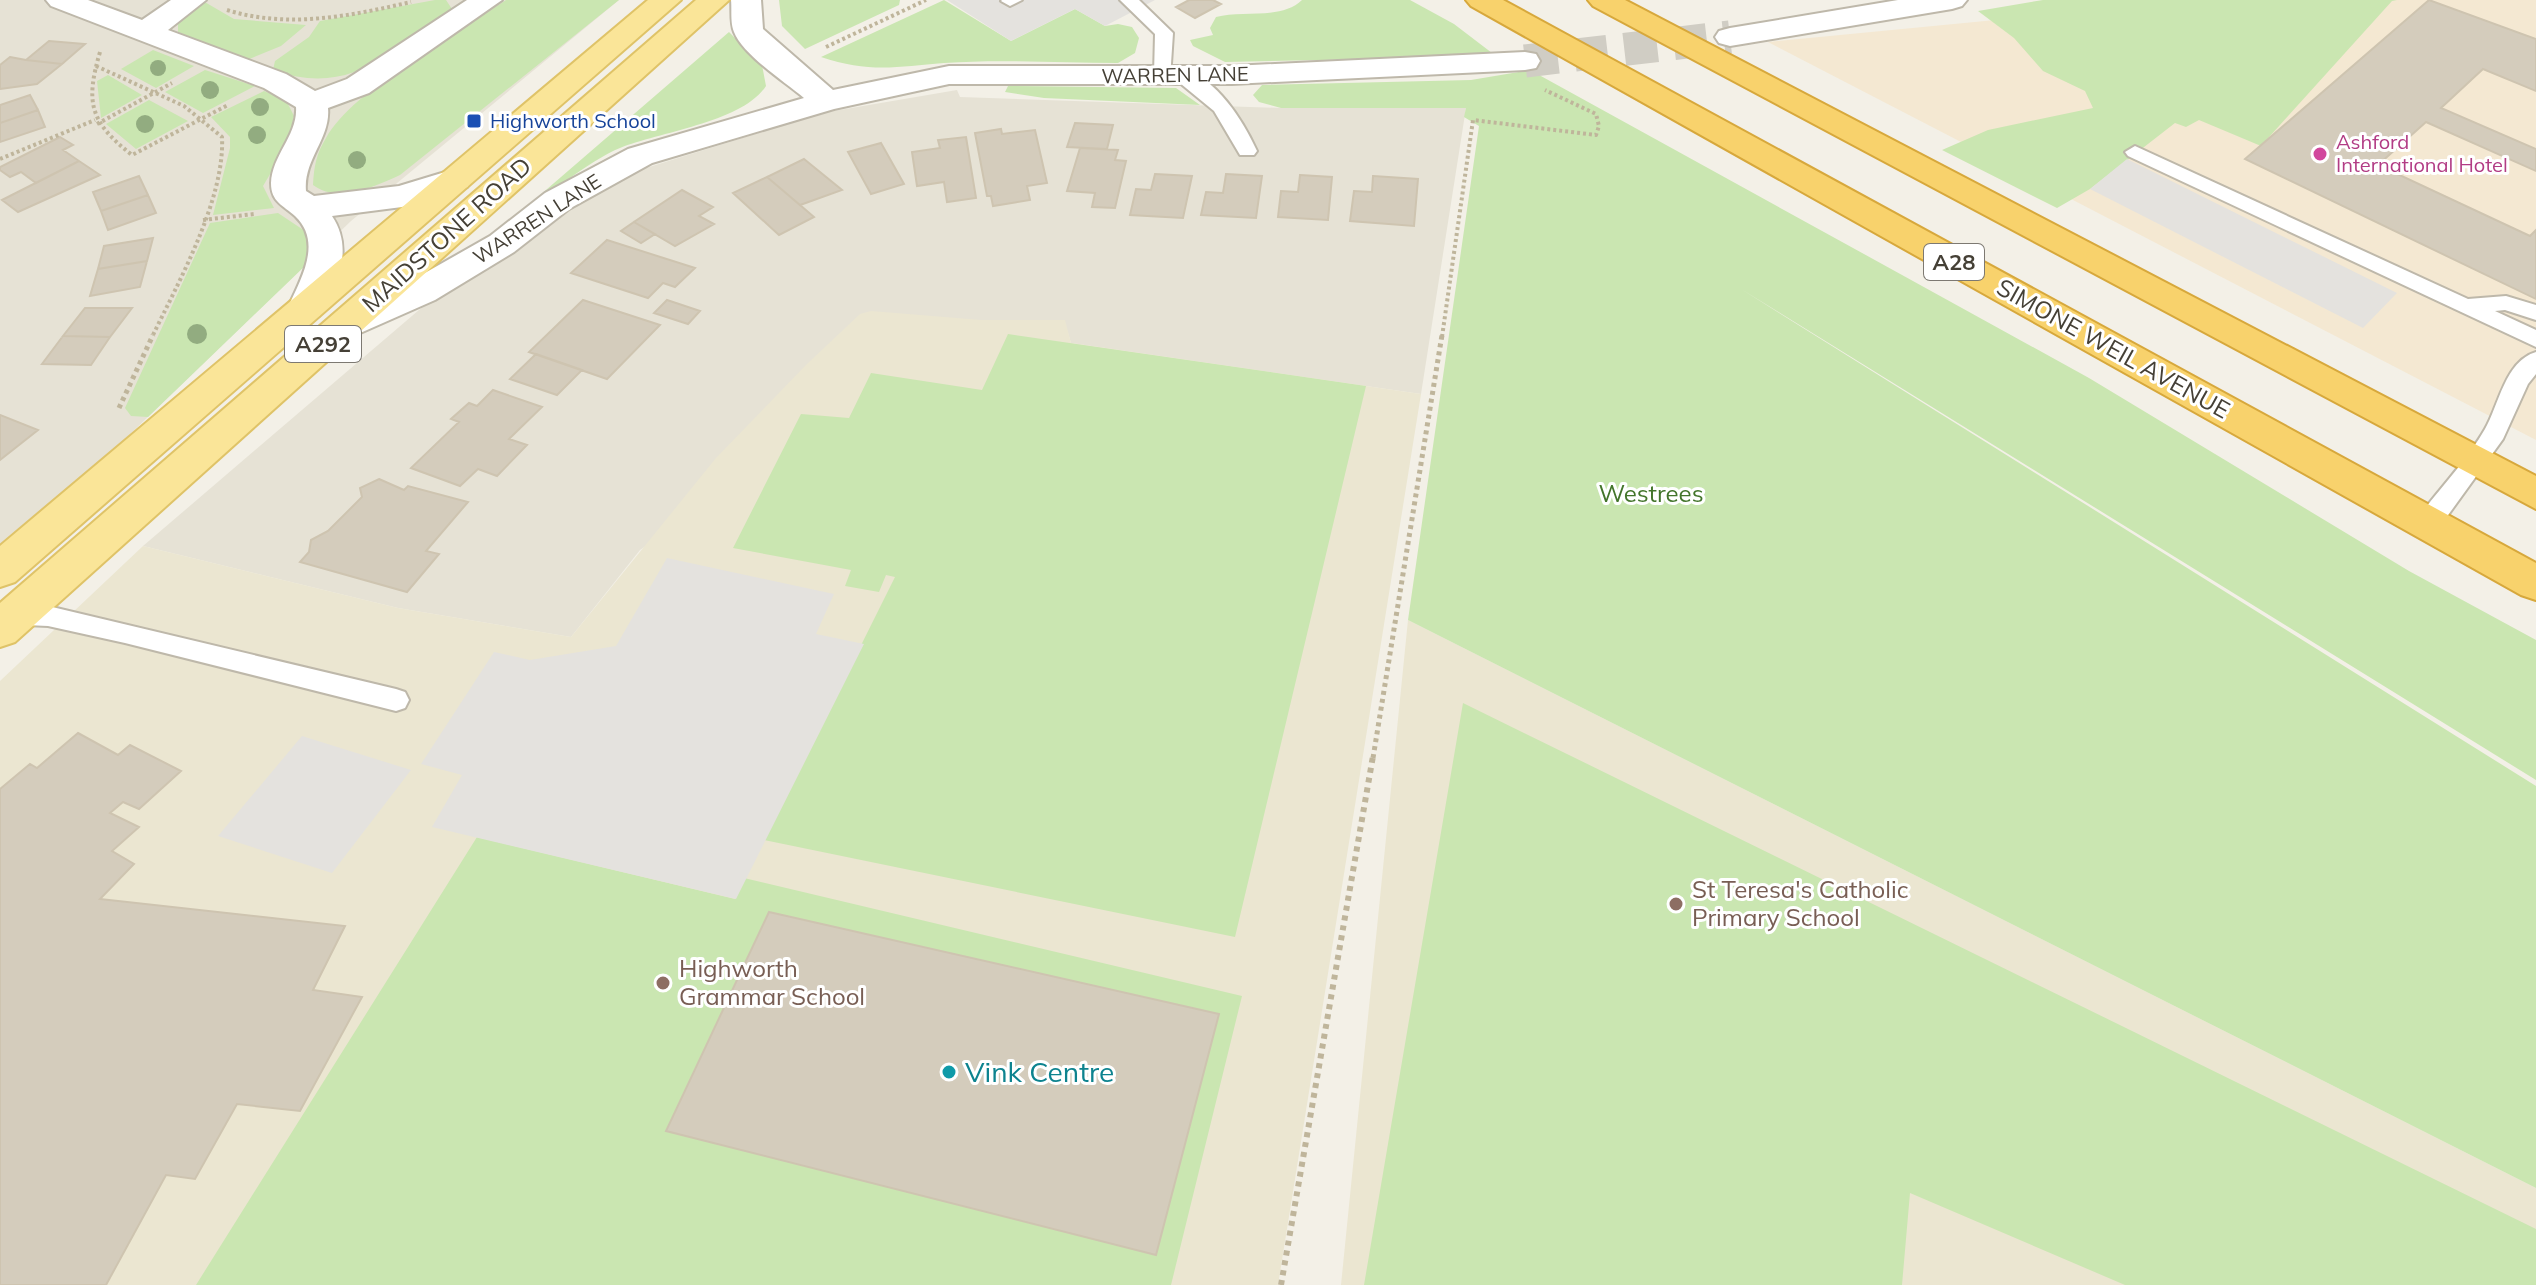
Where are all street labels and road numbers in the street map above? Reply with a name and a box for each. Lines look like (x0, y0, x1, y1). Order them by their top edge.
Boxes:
street label: WARREN LANE (1101, 61, 1249, 88)
street label: MAIDSTONE ROAD (355, 150, 537, 318)
street label: WARREN LANE (468, 168, 605, 269)
road number: A28 (1924, 244, 1984, 280)
street label: SIMONE WEIL AVENUE (1992, 272, 2235, 425)
road number: A292 (285, 326, 361, 362)

